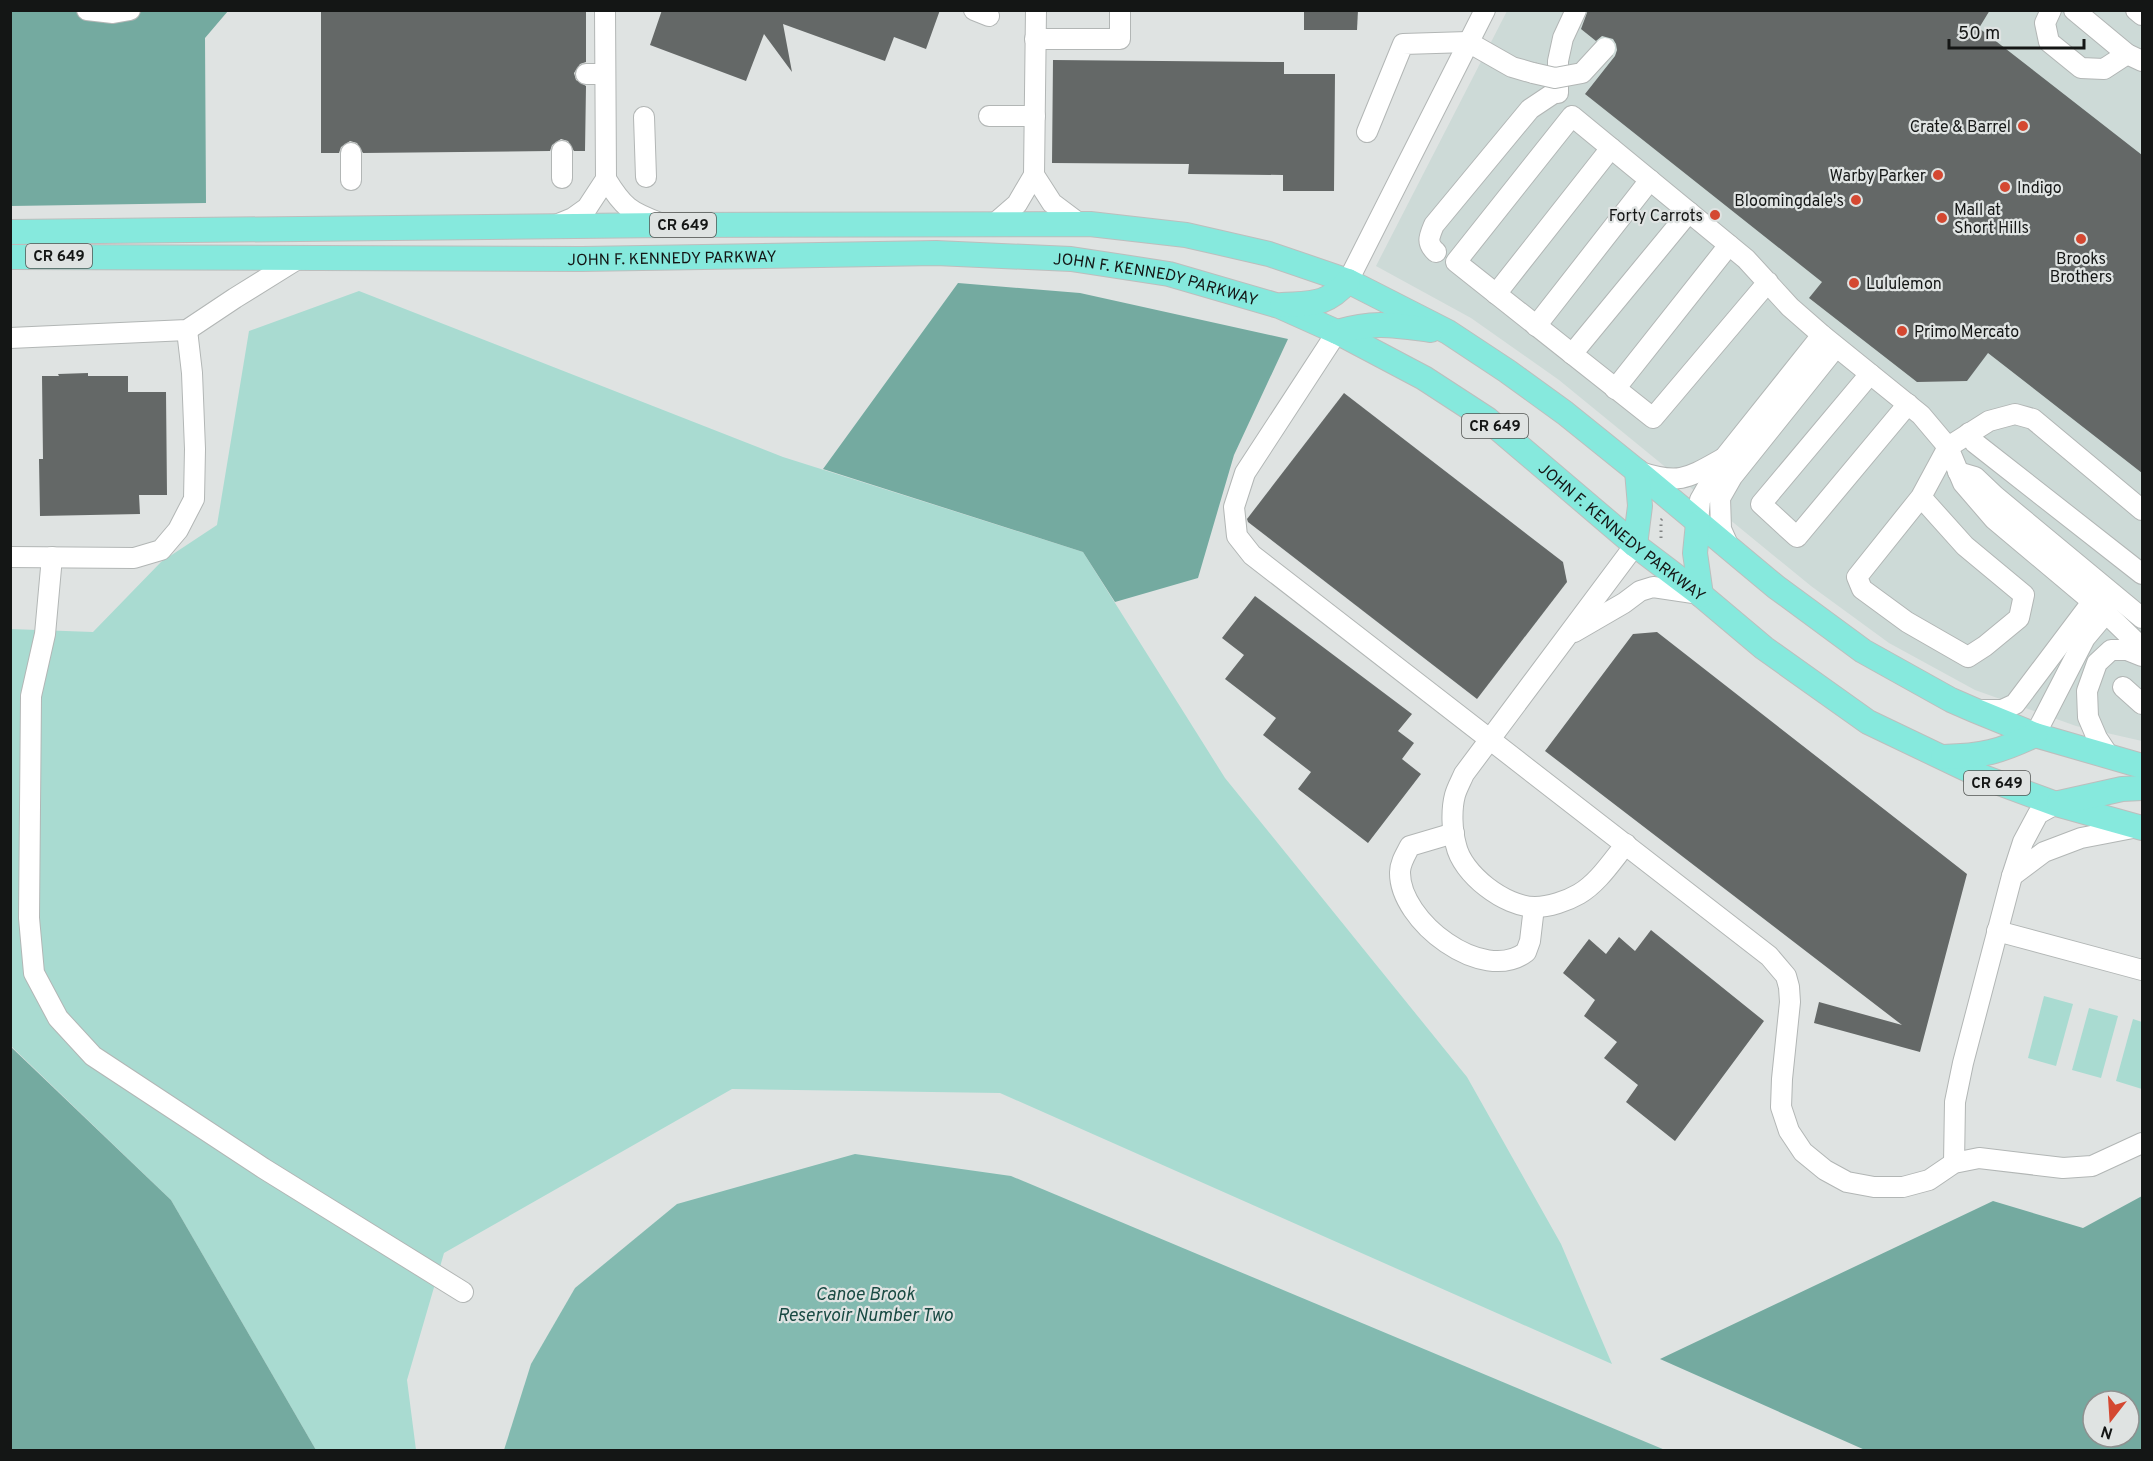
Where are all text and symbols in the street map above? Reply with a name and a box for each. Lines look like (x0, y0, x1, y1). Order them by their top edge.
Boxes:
scale bar (1949, 12, 2084, 50)
text: 50 m (1958, 23, 2000, 46)
place label: Crate & Barrel (1910, 118, 2011, 138)
marker: Crate & Barrel (2016, 119, 2030, 133)
place label: Warby Parker (1830, 167, 1926, 187)
marker: Warby Parker (1931, 168, 1945, 182)
place label: Indigo (2017, 179, 2062, 199)
marker: Indigo (1998, 180, 2012, 194)
place label: Bloomingdale's (1734, 192, 1844, 212)
marker: Bloomingdale's (1849, 193, 1863, 207)
place label: Mall at Short Hills (1954, 201, 2029, 239)
place label: Forty Carrots (1609, 207, 1703, 227)
marker: Forty Carrots (1708, 208, 1722, 222)
marker: Mall at Short Hills (1935, 211, 1949, 225)
road number: CR 649 (650, 213, 716, 237)
marker: Brooks Brothers (2074, 232, 2088, 246)
road number: CR 649 (26, 244, 92, 268)
street label: JOHN F. KENNEDY PARKWAY (567, 248, 777, 271)
street label: JOHN F. KENNEDY PARKWAY (1053, 250, 1260, 311)
place label: Brooks Brothers (2050, 250, 2112, 288)
place label: Lululemon (1866, 275, 1942, 295)
marker: Lululemon (1847, 276, 1861, 290)
place label: Primo Mercato (1914, 323, 2019, 343)
marker: Primo Mercato (1895, 324, 1909, 338)
road number: CR 649 (1462, 414, 1528, 438)
street label: JOHN F. KENNEDY PARKWAY (1533, 459, 1709, 607)
road number: CR 649 (1964, 771, 2030, 795)
water label: Canoe Brook Reservoir Number Two (777, 1284, 953, 1328)
north arrow (2081, 1389, 2141, 1449)
text: N (2099, 1420, 2116, 1443)

